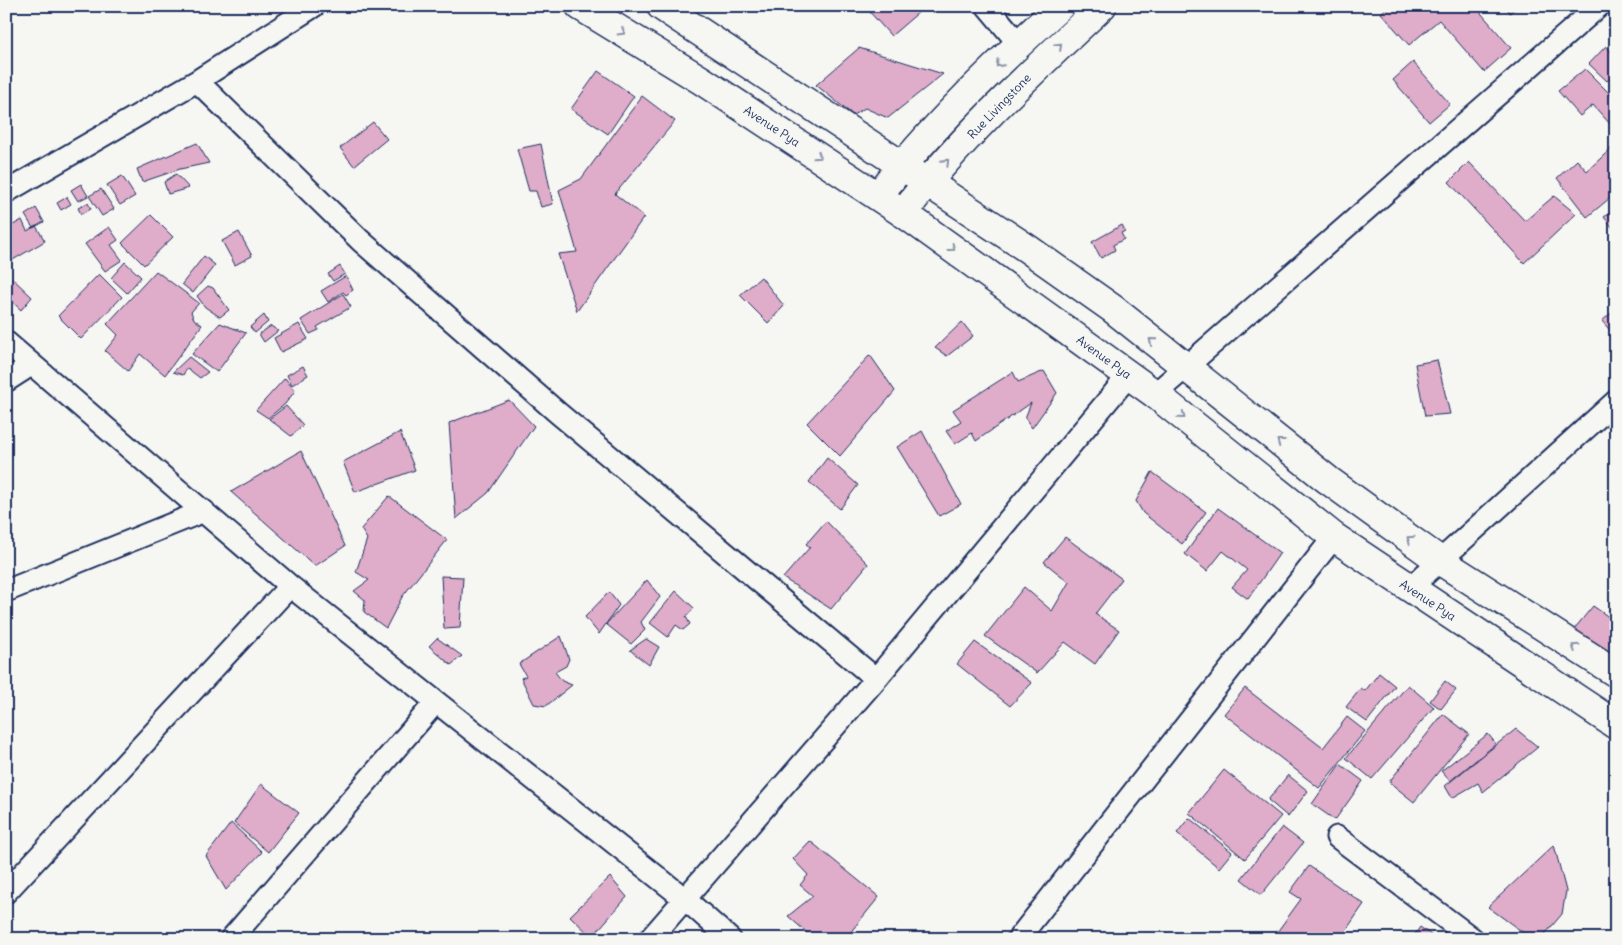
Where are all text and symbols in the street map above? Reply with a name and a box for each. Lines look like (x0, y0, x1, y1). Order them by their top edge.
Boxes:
one-way arrow (616, 25, 625, 35)
one-way arrow (1054, 43, 1063, 52)
one-way arrow (996, 58, 1005, 67)
street label: Rue Livingstone (964, 70, 1034, 142)
street label: Avenue Pya (741, 102, 803, 150)
one-way arrow (812, 150, 821, 160)
one-way arrow (940, 159, 949, 168)
one-way arrow (946, 242, 956, 251)
street label: Avenue Pya (1074, 332, 1134, 382)
one-way arrow (1149, 338, 1158, 346)
one-way arrow (1177, 410, 1186, 419)
one-way arrow (1276, 438, 1285, 447)
one-way arrow (1406, 536, 1415, 545)
street label: Avenue Pya (1397, 576, 1459, 624)
one-way arrow (1571, 643, 1580, 653)

